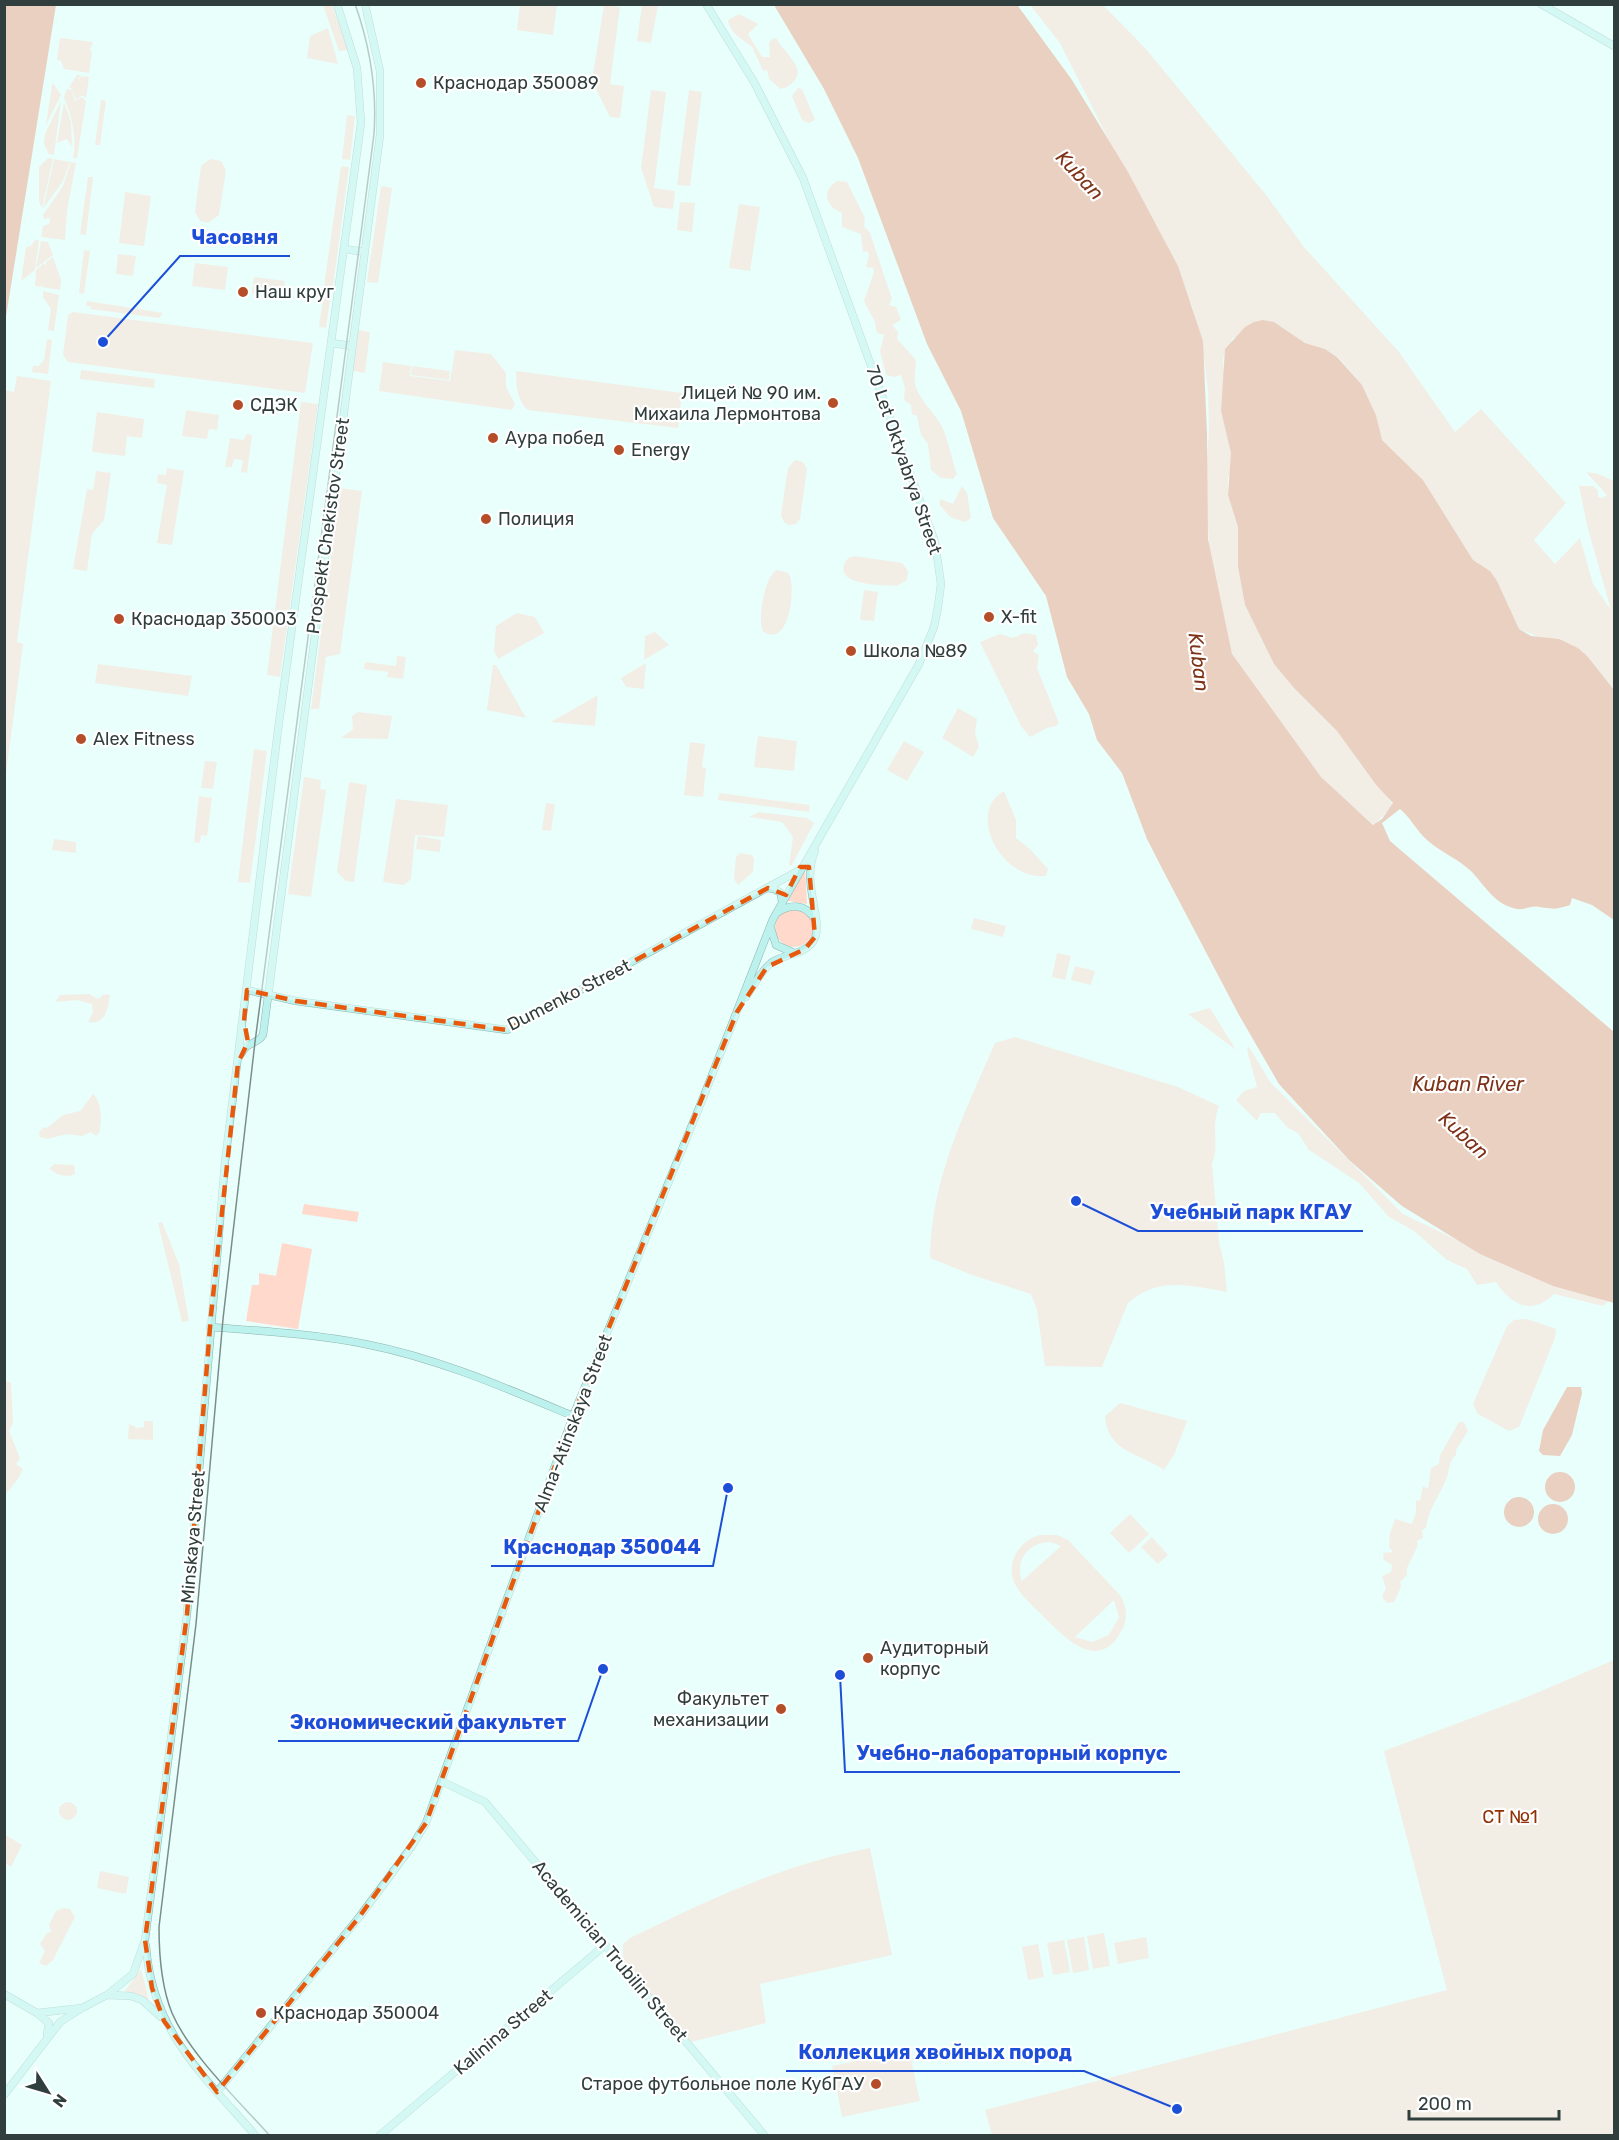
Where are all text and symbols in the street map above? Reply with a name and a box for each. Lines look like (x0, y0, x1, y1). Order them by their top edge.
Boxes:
place label: Краснодар 350089 (433, 72, 599, 94)
marker: Краснодар 350089 (414, 76, 428, 90)
water label: Kuban (1051, 145, 1109, 205)
callout: Часовня (180, 218, 290, 256)
text: Часовня (192, 225, 278, 249)
place label: Наш круг (255, 281, 334, 303)
marker: Наш круг (236, 285, 250, 299)
street label: 70 Let Oktyabrya Street (861, 363, 947, 557)
place label: Лицей № 90 им. Михаила Лермонтова (634, 382, 821, 425)
place label: СДЭК (250, 394, 298, 416)
marker: Лицей № 90 им. Михаила Лермонтова (826, 396, 840, 410)
marker: СДЭК (231, 398, 245, 412)
street label: Prospekt Chekistov Street (302, 416, 354, 636)
place label: Аура побед (505, 427, 605, 449)
marker: Аура побед (486, 431, 500, 445)
place label: Energy (631, 439, 690, 461)
marker: Energy (612, 443, 626, 457)
place label: Полиция (498, 508, 574, 530)
marker: Полиция (479, 512, 493, 526)
place label: X-fit (1001, 606, 1037, 628)
place label: Краснодар 350003 (131, 608, 297, 630)
marker: X-fit (982, 610, 996, 624)
marker: Краснодар 350003 (112, 612, 126, 626)
water label: Kuban (1183, 631, 1215, 693)
place label: Школа №89 (863, 640, 967, 662)
marker: Школа №89 (844, 644, 858, 658)
place label: Alex Fitness (93, 728, 195, 750)
marker: Alex Fitness (74, 732, 88, 746)
street label: Dumenko Street (503, 954, 635, 1036)
water label: Kuban River (1412, 1072, 1525, 1096)
water label: Kuban (1434, 1106, 1494, 1164)
callout: Учебный парк КГАУ (1138, 1193, 1363, 1231)
text: Учебный парк КГАУ (1150, 1200, 1353, 1224)
street label: Alma-Atinskaya Street (529, 1331, 617, 1515)
street label: Minskaya Street (176, 1470, 210, 1604)
callout: Краснодар 350044 (491, 1528, 713, 1566)
text: Краснодар 350044 (503, 1535, 701, 1559)
place label: Аудиторный корпус (880, 1637, 989, 1680)
marker: Аудиторный корпус (861, 1651, 875, 1665)
place label: Факультет механизации (653, 1688, 769, 1731)
marker: Факультет механизации (774, 1702, 788, 1716)
callout: Экономический факультет (278, 1703, 578, 1741)
text: Экономический факультет (290, 1710, 566, 1734)
callout: Учебно-лабораторный корпус (845, 1734, 1180, 1772)
text: Учебно-лабораторный корпус (856, 1741, 1168, 1765)
park label: СТ №1 (1482, 1806, 1538, 1828)
street label: Academician Trubilin Street (528, 1856, 692, 2046)
street label: Kalinina Street (449, 1984, 557, 2080)
place label: Краснодар 350004 (273, 2002, 439, 2024)
marker: Краснодар 350004 (254, 2006, 268, 2020)
callout: Коллекция хвойных пород (786, 2033, 1084, 2071)
text: Коллекция хвойных пород (798, 2040, 1072, 2064)
north arrow (18, 2062, 78, 2122)
place label: Старое футбольное поле КубГАУ (581, 2073, 864, 2095)
marker: Старое футбольное поле КубГАУ (869, 2077, 883, 2091)
scale bar (1409, 2083, 1559, 2121)
text: N (49, 2090, 71, 2111)
text: 200 m (1418, 2093, 1472, 2115)

